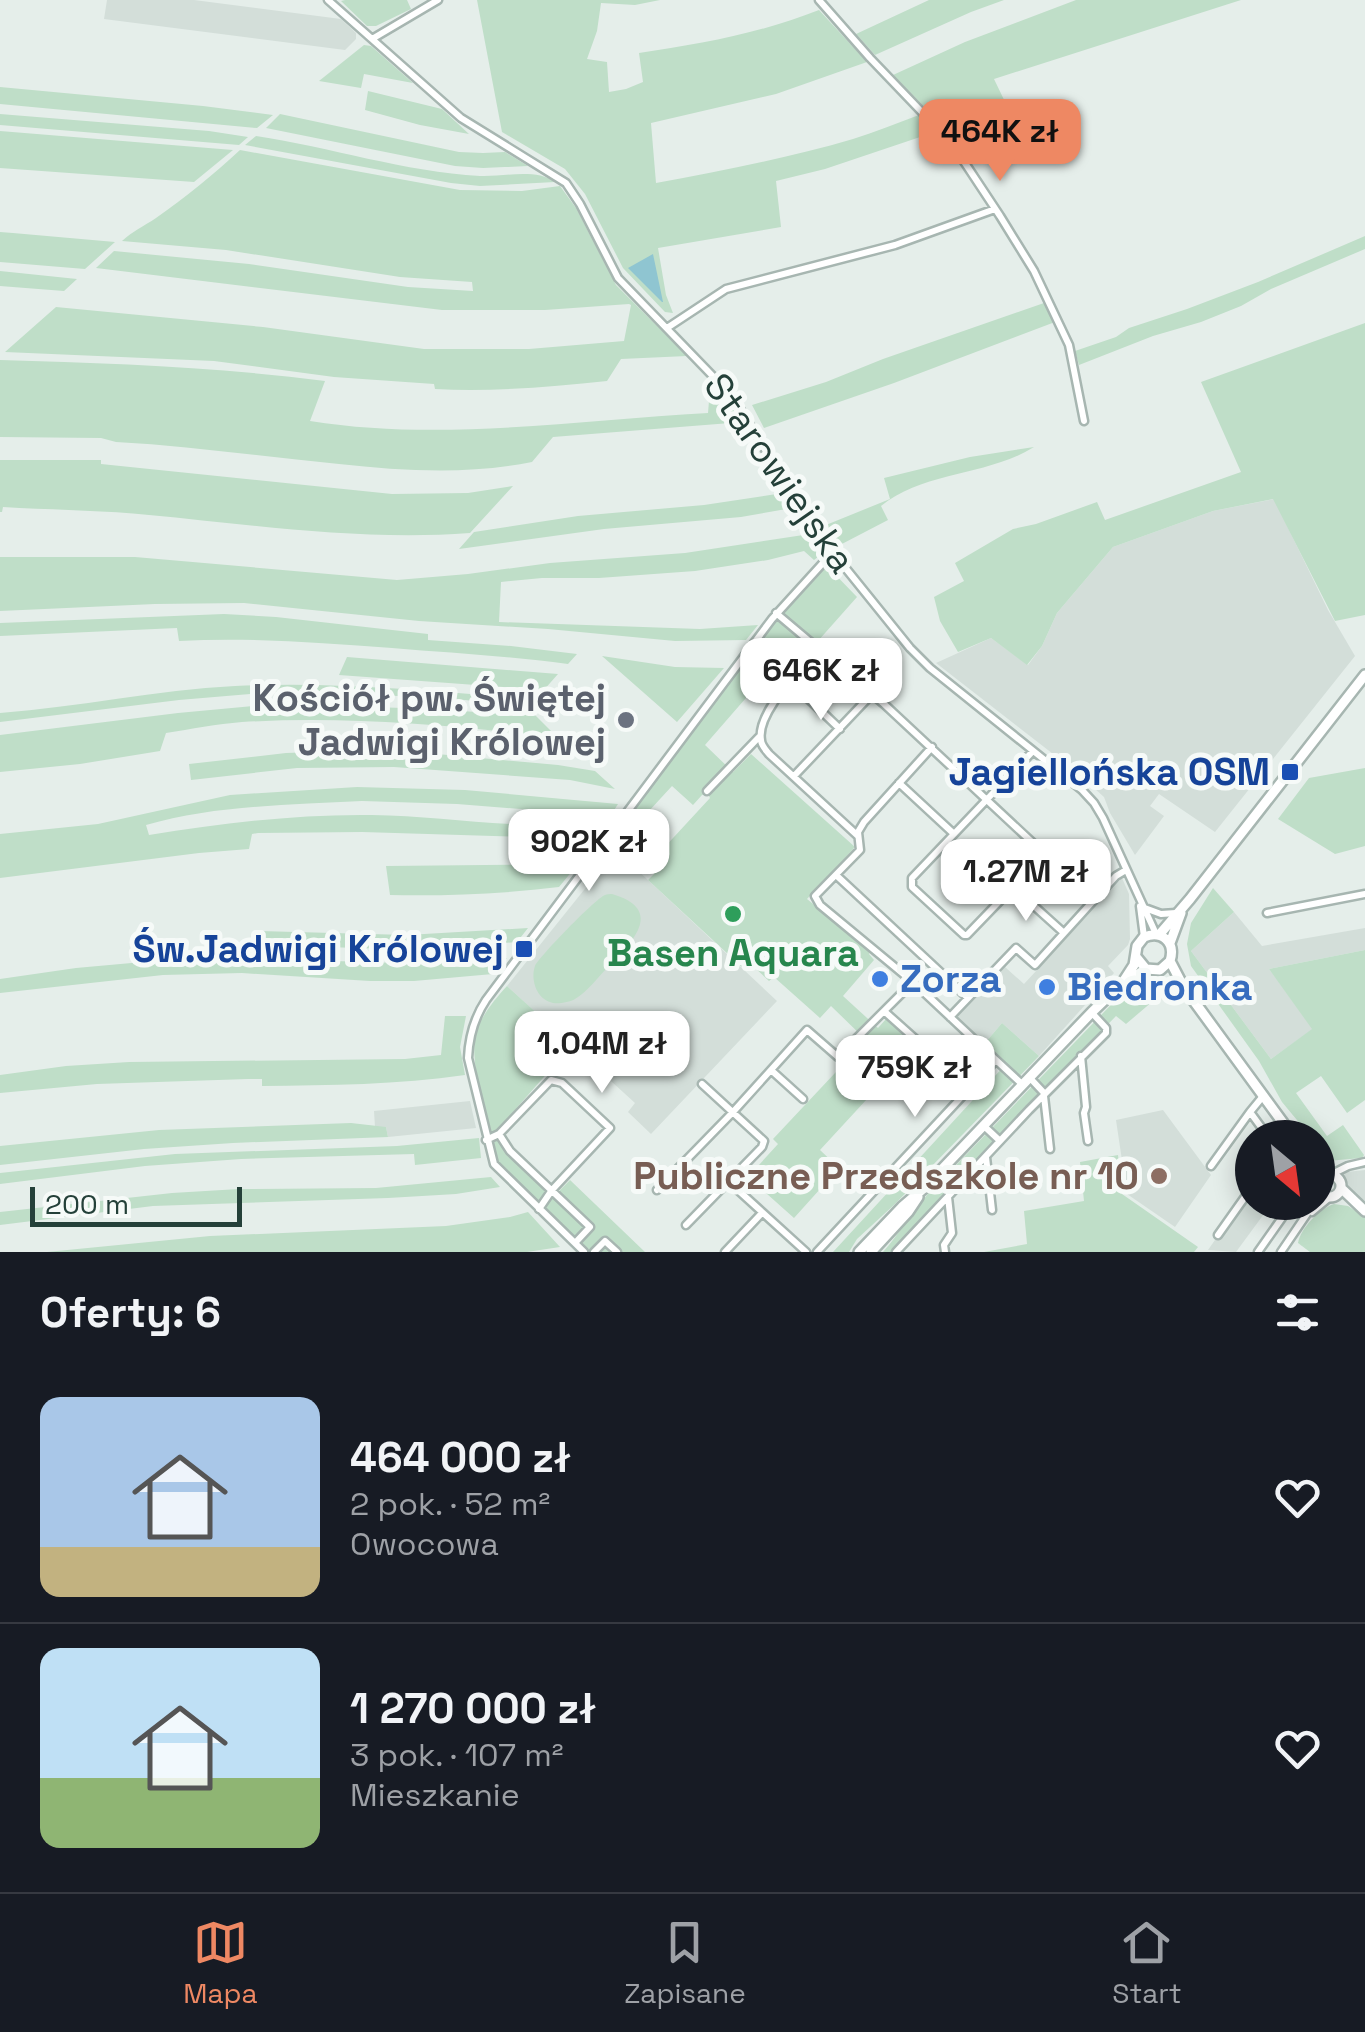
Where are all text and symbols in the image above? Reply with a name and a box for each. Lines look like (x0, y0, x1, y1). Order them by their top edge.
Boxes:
pin: 464K zł (908, 99, 1092, 184)
text: 464K zł (941, 111, 1059, 151)
street label: Starowiejska (694, 364, 866, 582)
pin: 646K zł (729, 638, 913, 723)
text: 646K zł (762, 650, 880, 690)
place label: Kościół pw. Świętej Jadwigi Królowej (252, 674, 606, 766)
marker: Kościół pw. Świętej Jadwigi Królowej (615, 709, 637, 731)
place label: Jagiellońska OSM (949, 748, 1270, 796)
marker: Jagiellońska OSM (1279, 761, 1301, 783)
pin: 902K zł (497, 809, 681, 894)
text: 902K zł (530, 821, 648, 861)
pin: 1.27M zł (923, 839, 1129, 924)
text: 1.27M zł (963, 851, 1089, 891)
marker: Basen Aquara (722, 903, 744, 925)
place label: Św.Jadwigi Królowej (133, 925, 504, 973)
place label: Basen Aquara (607, 929, 859, 977)
marker: Św.Jadwigi Królowej (513, 938, 535, 960)
place label: Zorza (900, 955, 1002, 1003)
place label: Biedronka (1067, 963, 1253, 1011)
marker: Zorza (869, 968, 891, 990)
marker: Biedronka (1036, 976, 1058, 998)
pin: 1.04M zł (499, 1011, 705, 1096)
text: 1.04M zł (537, 1023, 667, 1063)
pin: 759K zł (823, 1035, 1007, 1120)
text: 759K zł (858, 1047, 972, 1087)
north arrow (1235, 1120, 1335, 1220)
map controls (1235, 1120, 1335, 1220)
place label: Publiczne Przedszkole nr 10 (633, 1152, 1139, 1200)
marker: Publiczne Przedszkole nr 10 (1148, 1165, 1170, 1187)
scale bar (30, 1182, 242, 1226)
text: 200 m (45, 1186, 129, 1222)
icon: filters (1270, 1285, 1325, 1340)
text: Oferty: 6 (40, 1286, 221, 1339)
text: 464 000 zł (350, 1431, 571, 1484)
icon: home (120, 1437, 240, 1557)
icon: heart (1270, 1470, 1325, 1525)
text: 2 pok. · 52 m² (350, 1484, 550, 1524)
text: Owocowa (350, 1524, 499, 1564)
text: 1 270 000 zł (350, 1682, 596, 1735)
icon: home (120, 1688, 240, 1808)
icon: heart (1270, 1721, 1325, 1776)
text: 3 pok. · 107 m² (350, 1735, 563, 1775)
text: Mieszkanie (350, 1775, 520, 1815)
tab: Mapa (183, 1915, 258, 2011)
tab: Zapisane (624, 1915, 746, 2011)
tab: Start (1112, 1915, 1182, 2011)

